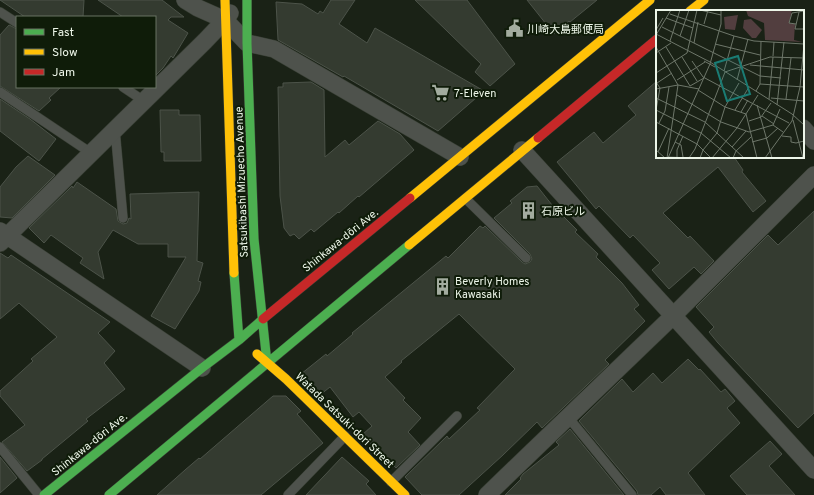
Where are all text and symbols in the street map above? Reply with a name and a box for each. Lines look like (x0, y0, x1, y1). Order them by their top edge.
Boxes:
inset map (656, 10, 804, 158)
legend (16, 16, 156, 88)
public building icon: 川崎大島郵便局 (504, 19, 524, 39)
place label: 川崎大島郵便局 (527, 23, 604, 37)
text: Fast (52, 25, 74, 41)
text: Slow (52, 45, 78, 61)
text: Jam (52, 65, 75, 81)
supermarket icon: 7-Eleven (431, 83, 451, 103)
place label: 7-Eleven (454, 87, 496, 101)
street label: Satsukibashi Mizuecho Avenue (232, 106, 252, 258)
building icon: 石原ビル (518, 201, 538, 221)
place label: 石原ビル (541, 205, 585, 219)
street label: Shinkawa-dōri Ave. (300, 206, 381, 276)
place label: Beverly Homes Kawasaki (455, 275, 529, 302)
building icon: Beverly Homes Kawasaki (432, 277, 452, 297)
street label: Watada Satsuki-dori Street (292, 370, 397, 472)
street label: Shinkawa-dōri Ave. (49, 410, 130, 480)

